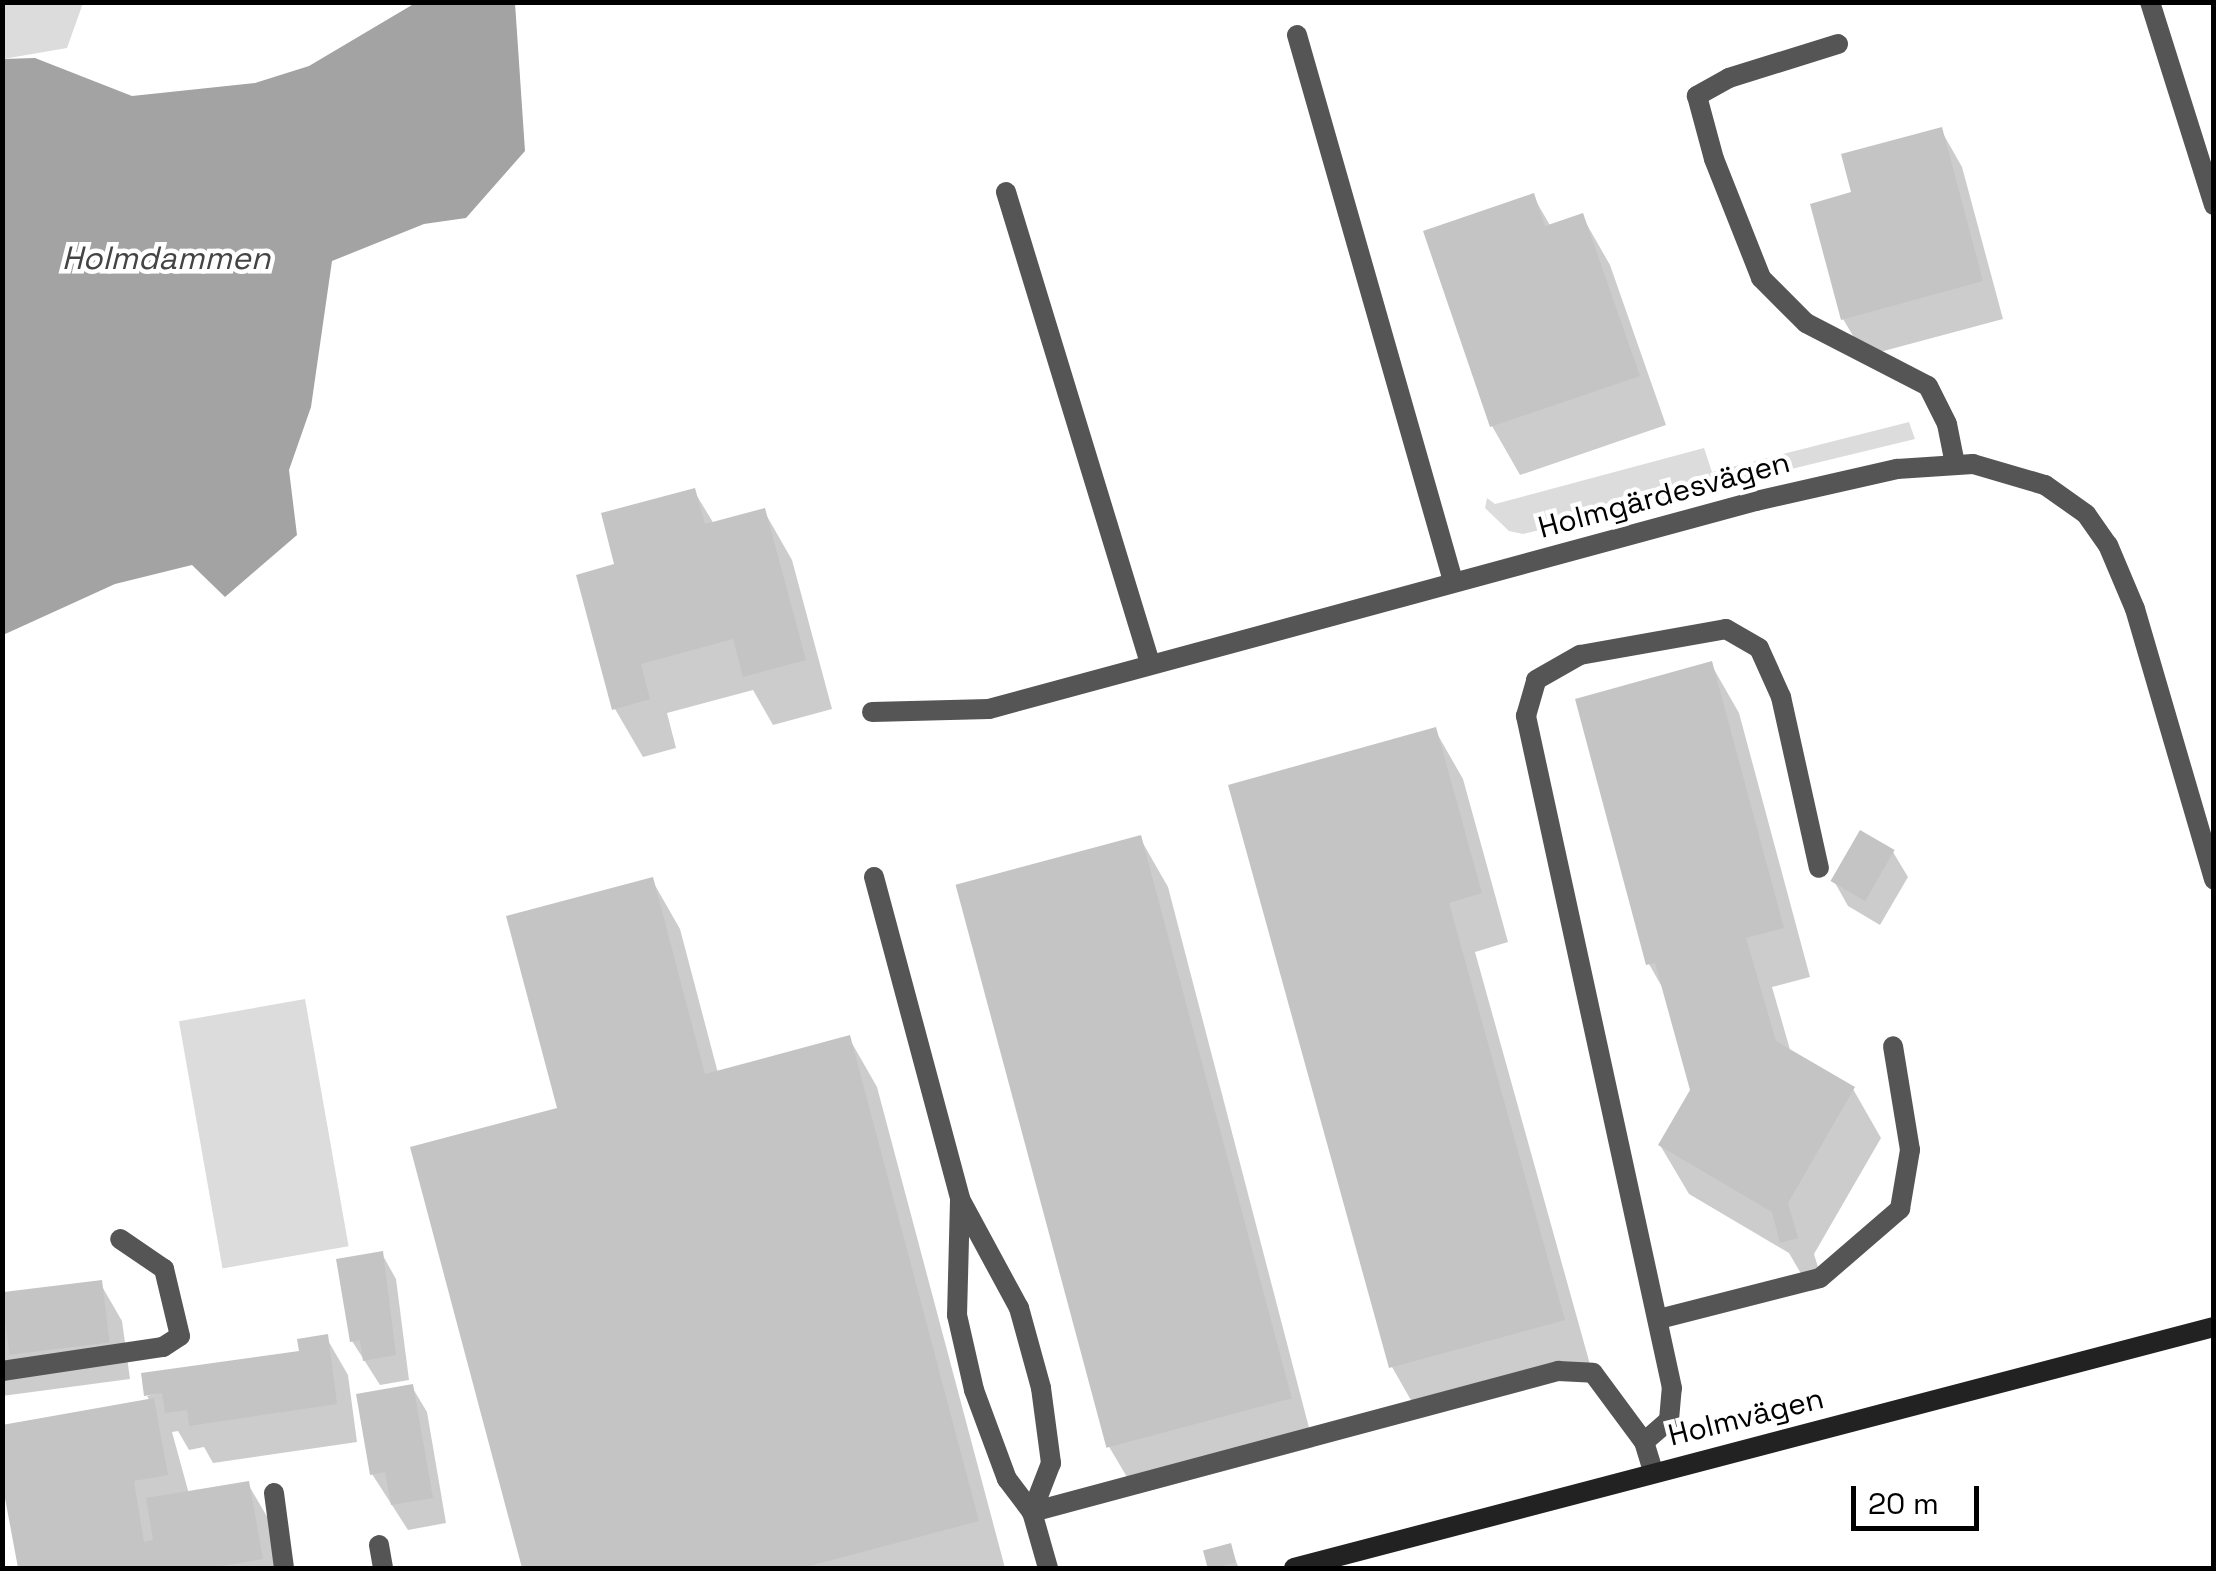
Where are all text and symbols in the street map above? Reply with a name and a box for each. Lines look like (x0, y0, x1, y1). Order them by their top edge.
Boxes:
water label: Holmdammen (62, 239, 270, 277)
street label: Holmgärdesvägen (1534, 444, 1794, 546)
street label: Holmvägen (1665, 1380, 1827, 1454)
scale bar (1856, 1466, 1984, 1528)
text: 20 m (1868, 1484, 1939, 1523)

